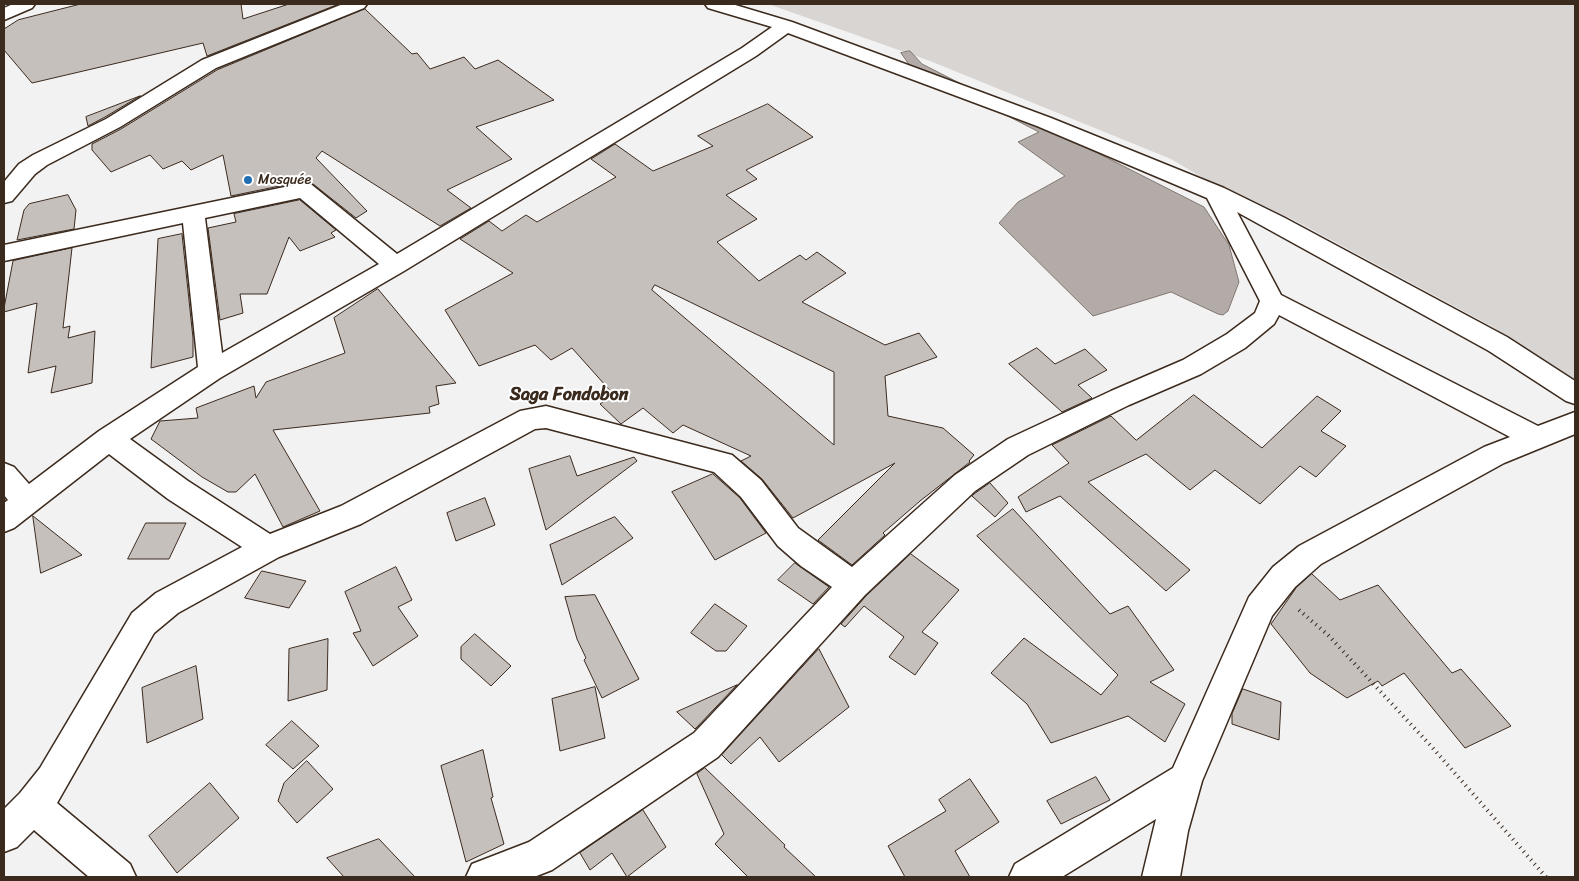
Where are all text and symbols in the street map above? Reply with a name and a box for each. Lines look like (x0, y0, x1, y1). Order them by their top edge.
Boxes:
place label: Mosquée (258, 172, 311, 188)
marker: Mosquée (242, 174, 254, 186)
district label: Saga Fondobon (510, 384, 628, 406)

